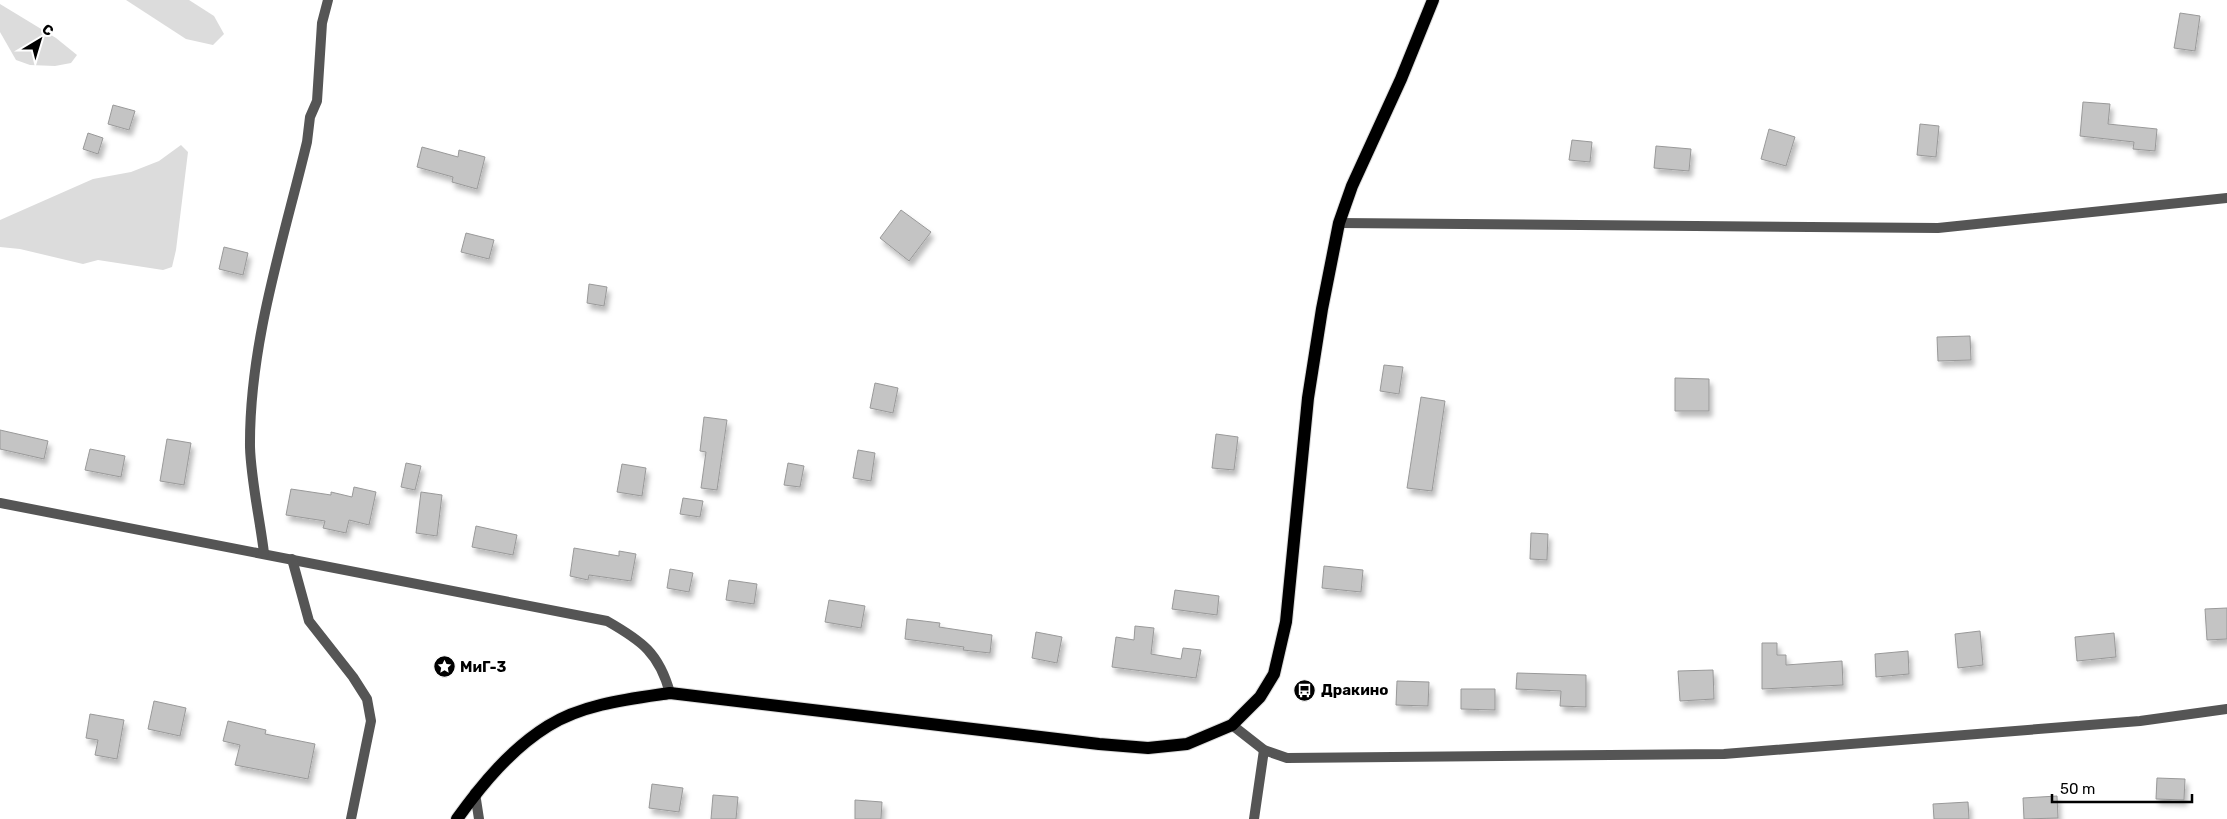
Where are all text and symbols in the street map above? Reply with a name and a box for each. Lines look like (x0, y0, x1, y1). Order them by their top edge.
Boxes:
north arrow (15, 15, 65, 65)
text: С (39, 20, 57, 40)
place icon: МиГ-3 (432, 655, 456, 679)
place label: МиГ-3 (460, 658, 506, 676)
bus stop icon: Дракино (1293, 678, 1317, 702)
place label: Дракино (1321, 681, 1388, 699)
scale bar (2052, 772, 2192, 804)
text: 50 m (2060, 780, 2095, 798)

